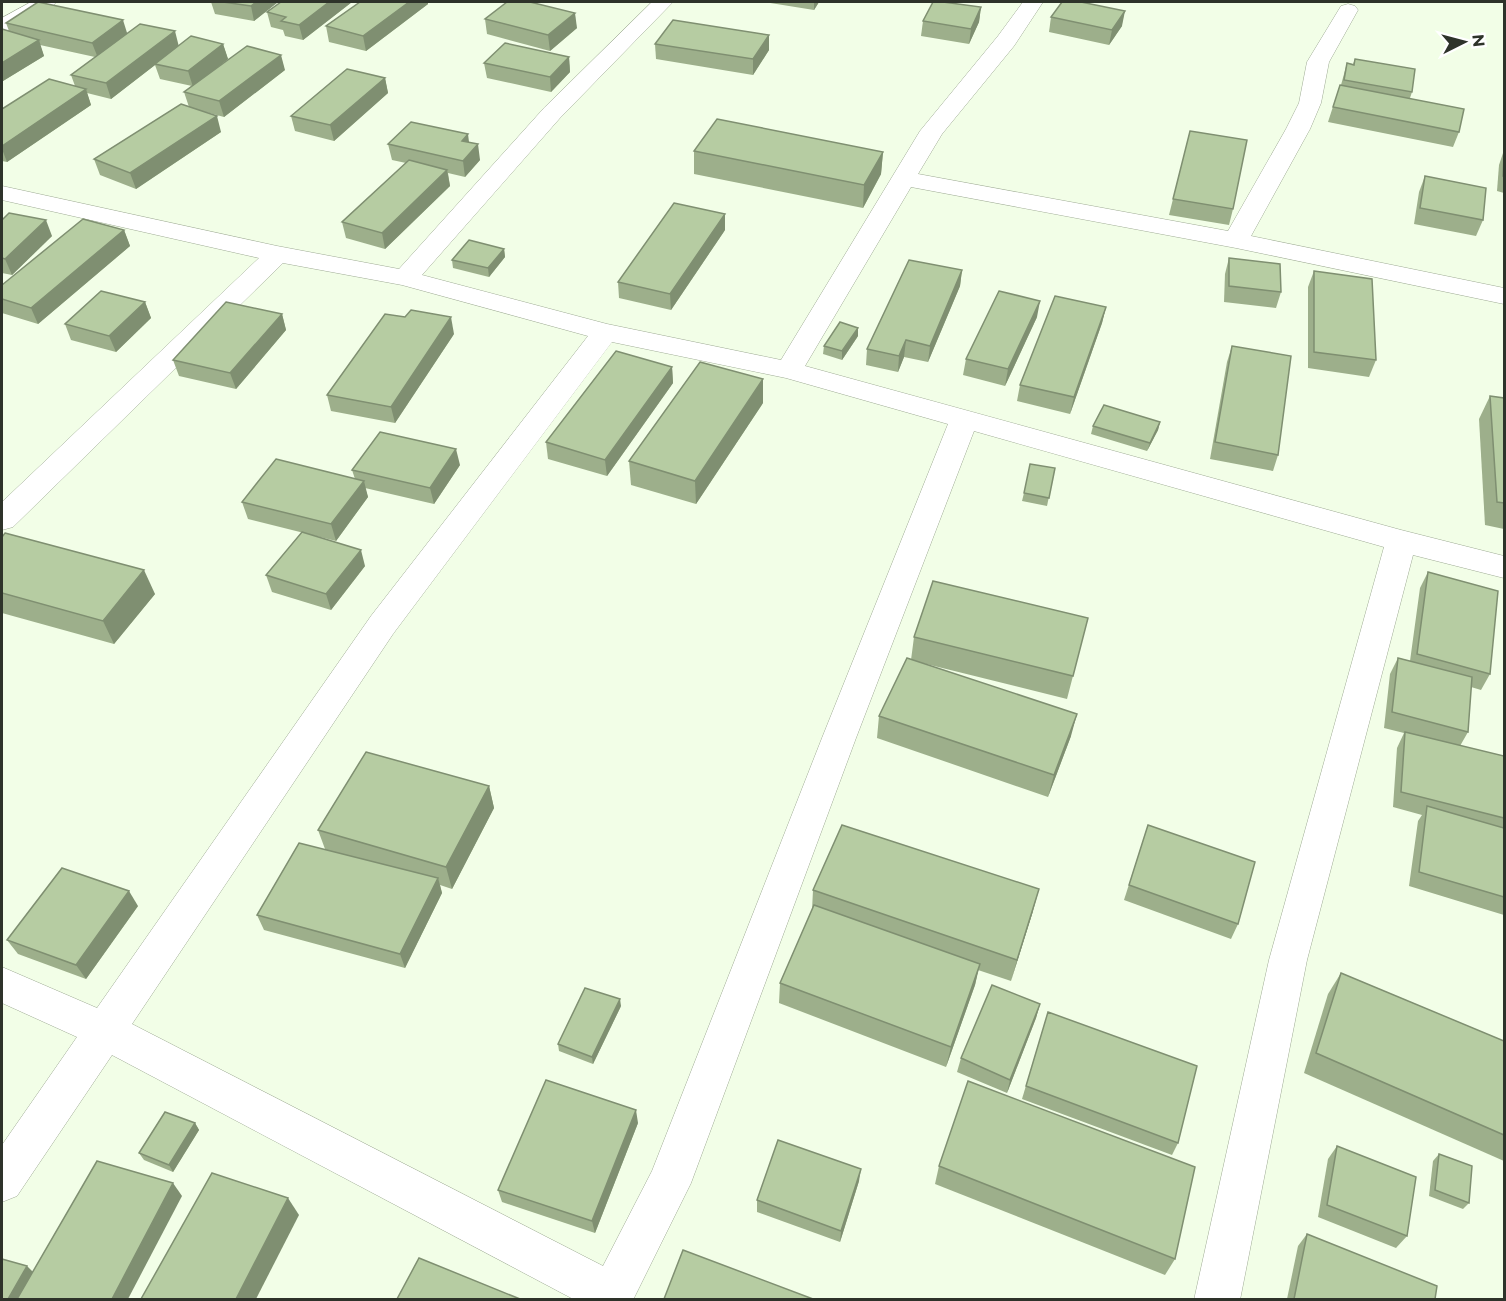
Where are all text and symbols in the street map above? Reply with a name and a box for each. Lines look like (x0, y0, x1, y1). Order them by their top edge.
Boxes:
north arrow (1434, 12, 1494, 72)
text: N (1468, 33, 1489, 48)

